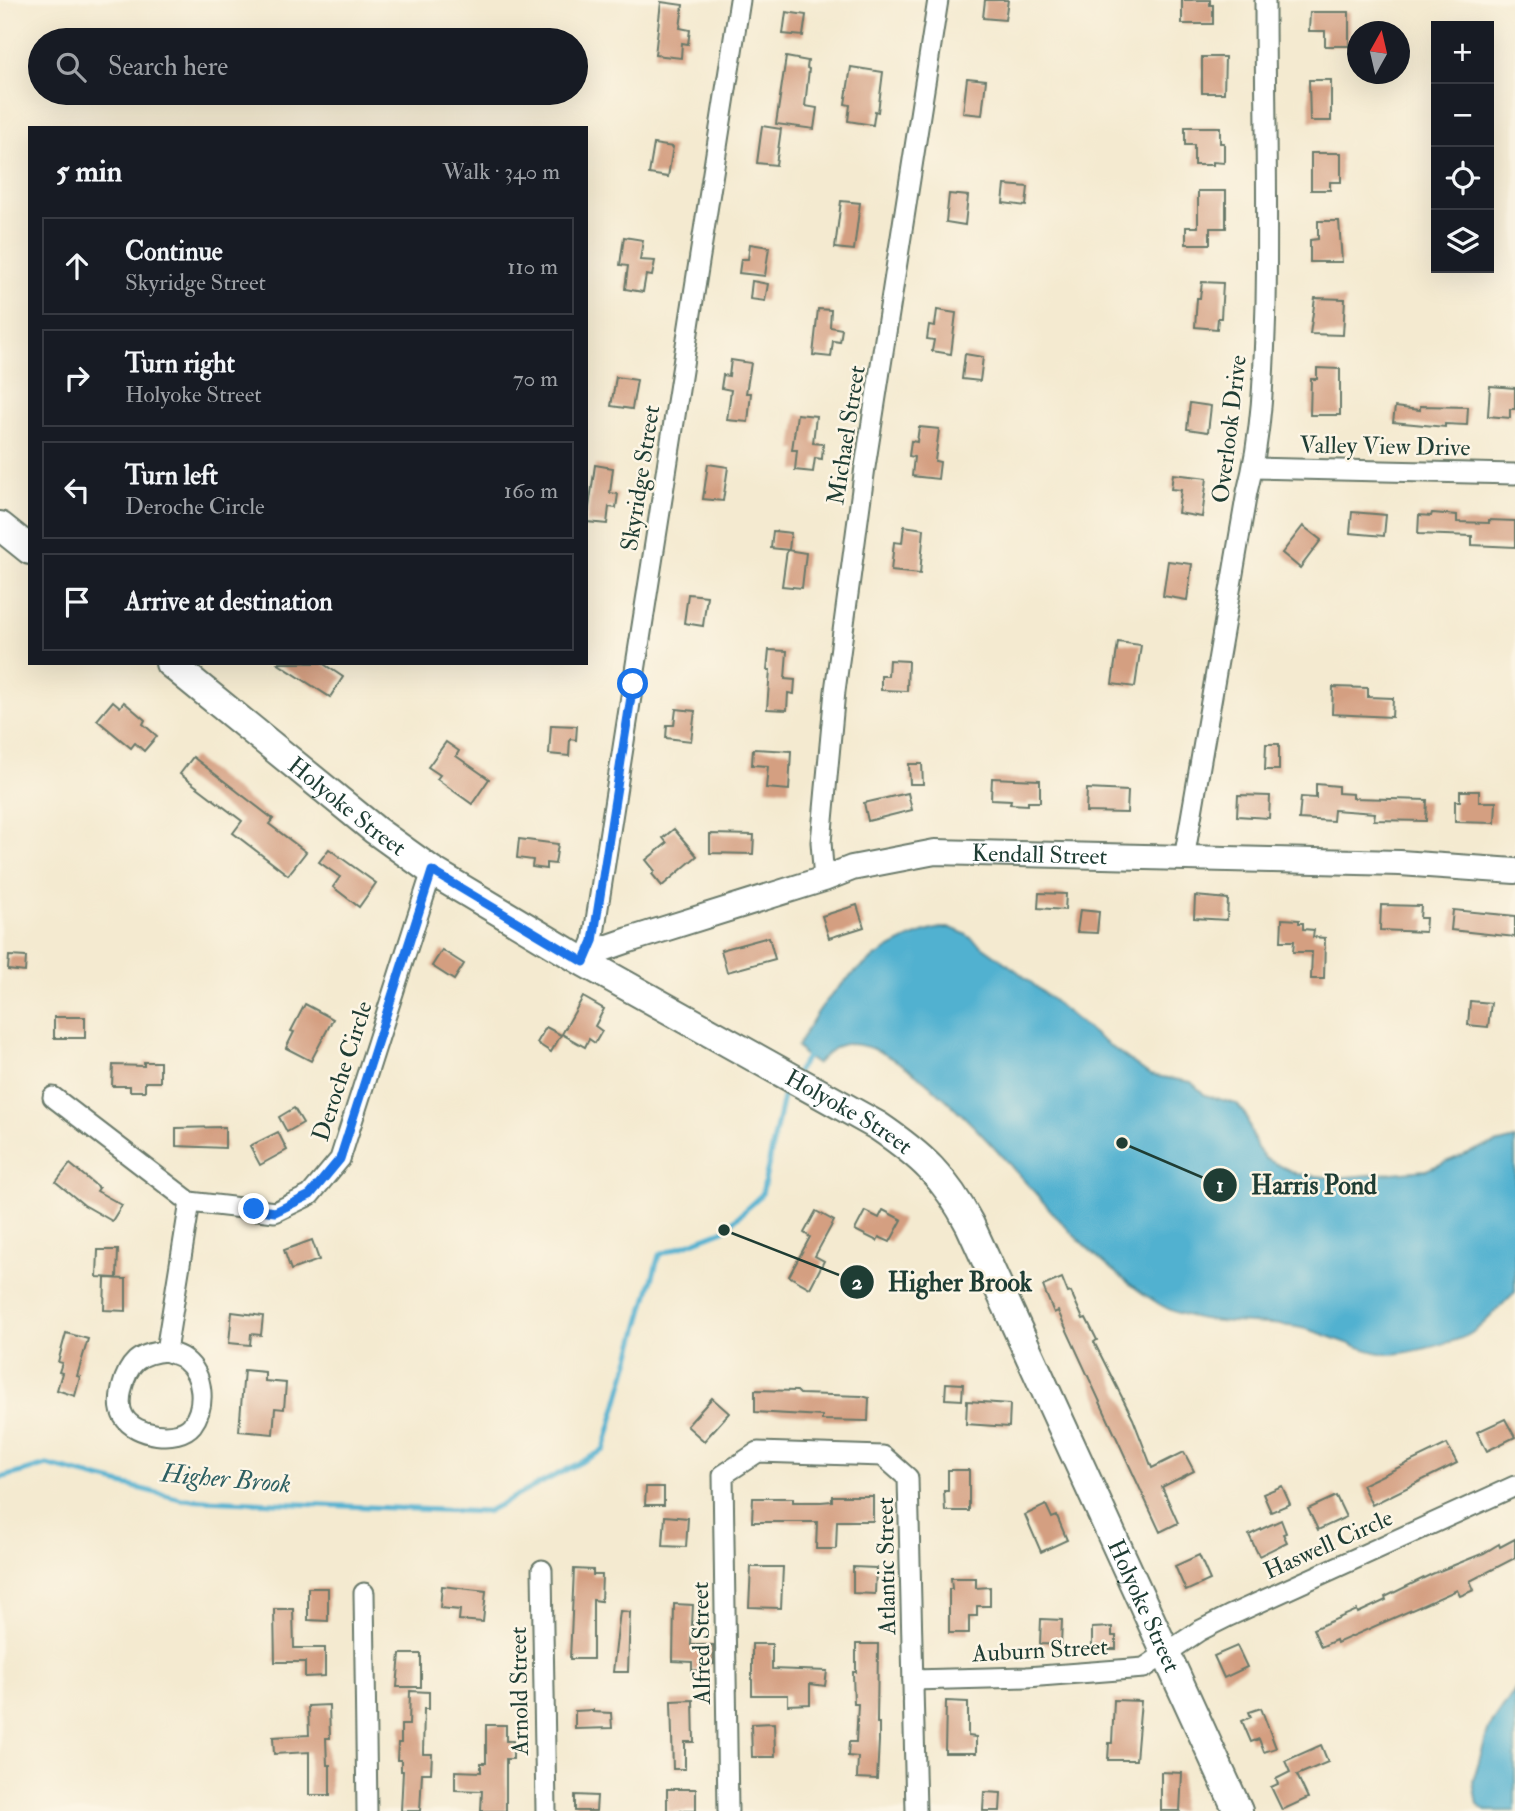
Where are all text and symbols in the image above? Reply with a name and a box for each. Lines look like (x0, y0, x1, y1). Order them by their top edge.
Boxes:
north arrow (1347, 21, 1410, 84)
map controls (1431, 21, 1494, 273)
button: + (1431, 21, 1494, 84)
search box (28, 28, 588, 105)
icon: search (52, 48, 90, 86)
text: Search here (108, 51, 228, 83)
button: − (1431, 84, 1494, 147)
button: locate (1431, 147, 1494, 210)
text: 5 min (56, 153, 122, 190)
text: Walk · 340 m (442, 157, 560, 186)
button: layers (1431, 210, 1494, 273)
text: Continue (125, 236, 223, 268)
icon: ahead (58, 247, 96, 285)
text: 110 m (507, 252, 558, 281)
text: Skyridge Street (125, 268, 266, 297)
text: Turn right (125, 348, 235, 380)
street label: Overlook Drive (1205, 353, 1254, 505)
icon: right (58, 359, 96, 397)
street label: Michael Street (820, 363, 873, 507)
text: 70 m (513, 364, 558, 393)
text: Holyoke Street (125, 380, 262, 409)
street label: Skyridge Street (614, 403, 667, 553)
street label: Valley View Drive (1299, 430, 1471, 463)
text: Turn left (125, 460, 218, 492)
icon: left (58, 471, 96, 509)
text: 160 m (504, 476, 558, 505)
text: Deroche Circle (125, 492, 265, 521)
icon: arrive (58, 583, 96, 621)
text: Arrive at destination (125, 586, 333, 618)
route start (617, 668, 648, 699)
street label: Holyoke Street (281, 750, 412, 864)
street label: Kendall Street (971, 838, 1108, 872)
street label: Deroche Circle (305, 997, 380, 1145)
street label: Holyoke Street (780, 1062, 919, 1162)
callout: Harris Pond (1202, 1161, 1391, 1208)
text: Harris Pond (1251, 1170, 1377, 1202)
text: 1 (1216, 1172, 1224, 1199)
route end (238, 1193, 269, 1224)
callout: Higher Brook (839, 1258, 1047, 1305)
text: Higher Brook (888, 1267, 1033, 1300)
text: 2 (852, 1269, 863, 1296)
water label: Higher Brook (158, 1457, 292, 1501)
street label: Atlantic Street (870, 1497, 903, 1636)
street label: Haswell Circle (1259, 1502, 1398, 1587)
street label: Holyoke Street (1100, 1535, 1188, 1678)
street label: Alfred Street (685, 1581, 718, 1706)
street label: Arnold Street (503, 1626, 536, 1757)
street label: Auburn Street (970, 1631, 1109, 1670)

